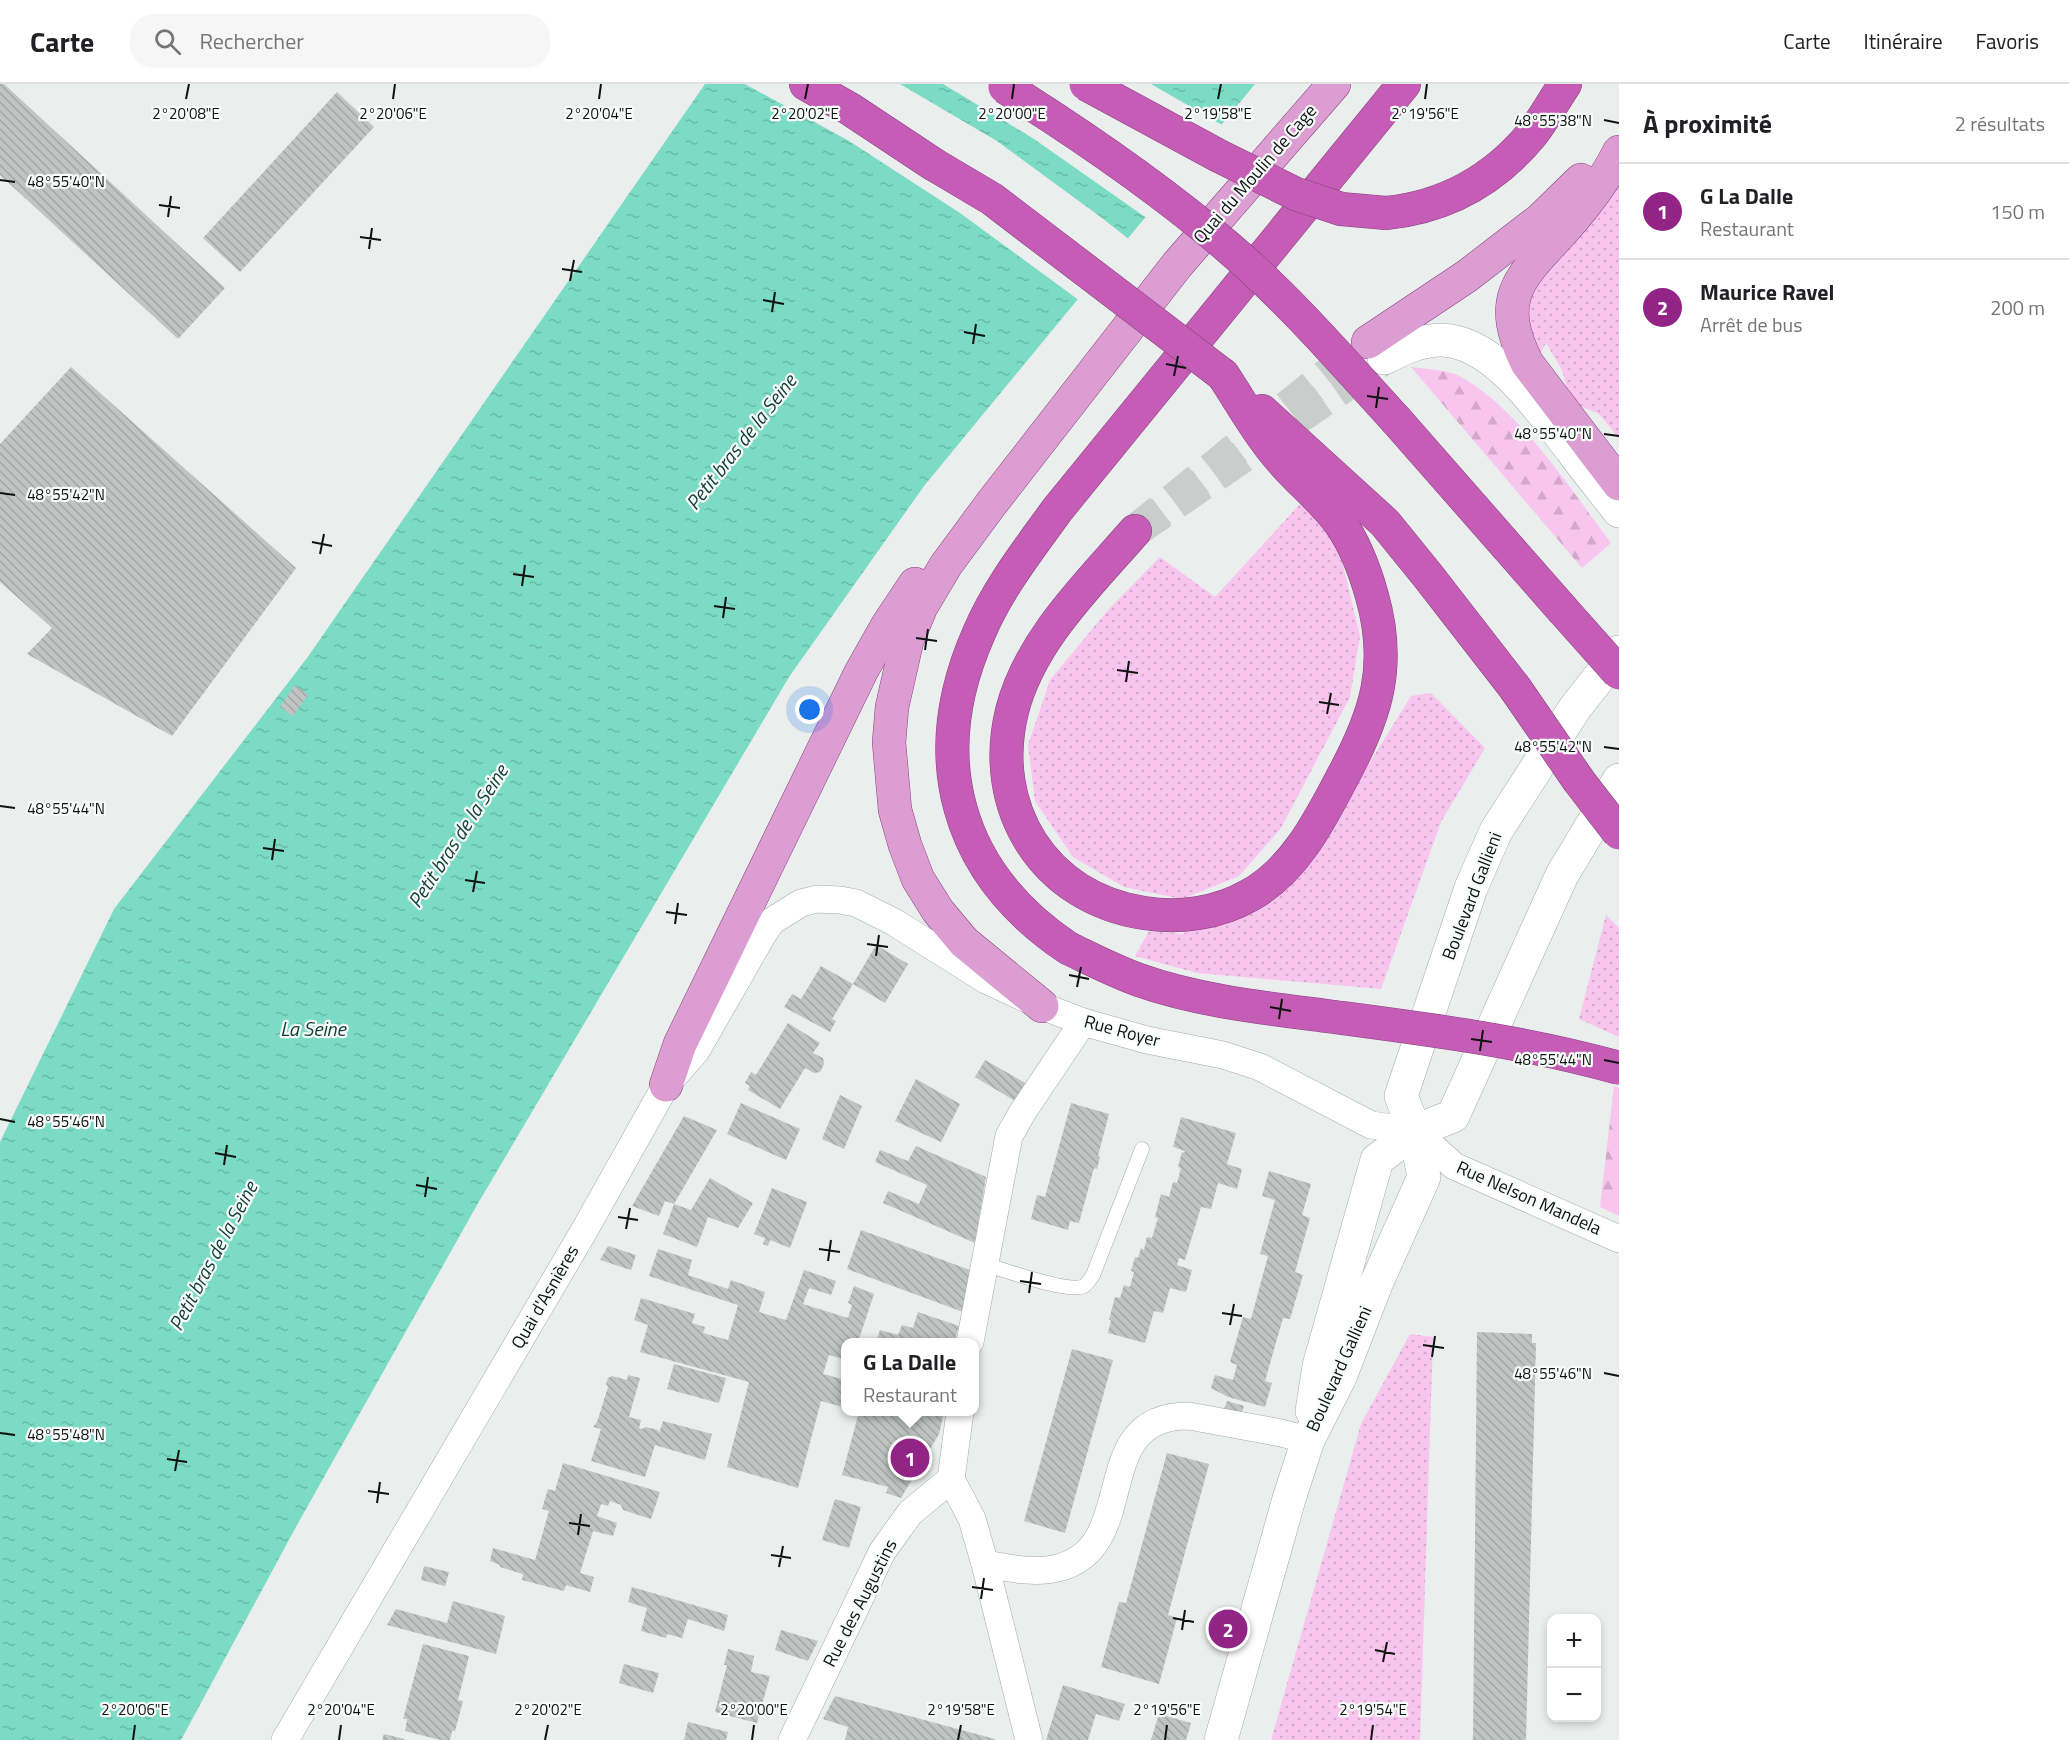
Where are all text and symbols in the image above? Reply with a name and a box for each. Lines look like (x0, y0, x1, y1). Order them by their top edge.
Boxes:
search box (130, 14, 550, 68)
text: Carte (30, 20, 94, 63)
text: Rechercher (199, 24, 304, 58)
icon: search (151, 25, 184, 58)
text: Carte (1783, 25, 1831, 57)
text: Itinéraire (1864, 25, 1943, 57)
text: Favoris (1976, 25, 2039, 57)
street label: Quai du Moulin de Cage (1186, 98, 1323, 249)
text: 2°20'08"E (152, 102, 220, 125)
text: 2°20'06"E (359, 102, 427, 125)
text: 2°20'04"E (565, 102, 633, 125)
text: 2°20'02"E (771, 102, 839, 125)
text: 2°20'00"E (978, 102, 1046, 125)
text: 2°19'58"E (1184, 102, 1252, 125)
text: 2°19'56"E (1391, 102, 1459, 125)
text: À proximité (1643, 104, 1772, 143)
text: 2 résultats (1955, 108, 2045, 139)
text: 48°55'38"N (1514, 109, 1592, 132)
text: 48°55'40"N (27, 170, 105, 193)
text: G La Dalle (1700, 179, 1793, 213)
text: 1 (1657, 196, 1668, 227)
text: 150 m (1990, 196, 2045, 227)
text: Restaurant (1700, 213, 1794, 244)
text: Maurice Ravel (1700, 275, 1835, 309)
text: 2 (1657, 292, 1668, 323)
text: 200 m (1990, 292, 2045, 323)
text: Arrêt de bus (1700, 309, 1803, 340)
water label: Petit bras de la Seine (677, 366, 805, 516)
text: 48°55'40"N (1514, 422, 1592, 445)
text: 48°55'42"N (27, 483, 105, 506)
your location (795, 695, 824, 724)
text: 48°55'42"N (1514, 735, 1592, 758)
water label: Petit bras de la Seine (400, 756, 517, 913)
text: 48°55'44"N (27, 797, 105, 820)
street label: Boulevard Gallieni (1435, 828, 1508, 964)
street label: Rue Royer (1081, 1007, 1163, 1054)
water label: La Seine (280, 1013, 347, 1044)
text: 48°55'44"N (1514, 1048, 1592, 1071)
text: 48°55'46"N (27, 1110, 105, 1133)
street label: Rue Nelson Mandela (1452, 1153, 1606, 1242)
water label: Petit bras de la Seine (160, 1174, 266, 1336)
street label: Quai d'Asnières (504, 1240, 585, 1354)
street label: Boulevard Gallieni (1299, 1301, 1378, 1436)
popup (841, 1338, 979, 1416)
text: G La Dalle (863, 1345, 956, 1379)
text: 48°55'46"N (1514, 1362, 1592, 1385)
text: Restaurant (863, 1379, 957, 1410)
text: 48°55'48"N (27, 1423, 105, 1446)
pin: 1 (890, 1436, 930, 1480)
street label: Rue des Augustins (816, 1534, 903, 1671)
pin: 2 (1208, 1606, 1248, 1652)
map controls (1547, 1614, 1601, 1722)
button: + (1547, 1614, 1601, 1668)
button: − (1547, 1668, 1601, 1722)
text: 2°20'06"E (101, 1698, 169, 1721)
text: 2°20'04"E (307, 1698, 375, 1721)
text: 2°20'02"E (514, 1698, 582, 1721)
text: 2°20'00"E (720, 1698, 788, 1721)
text: 2°19'58"E (927, 1698, 995, 1721)
text: 2°19'56"E (1133, 1698, 1201, 1721)
text: 2°19'54"E (1339, 1698, 1407, 1721)

